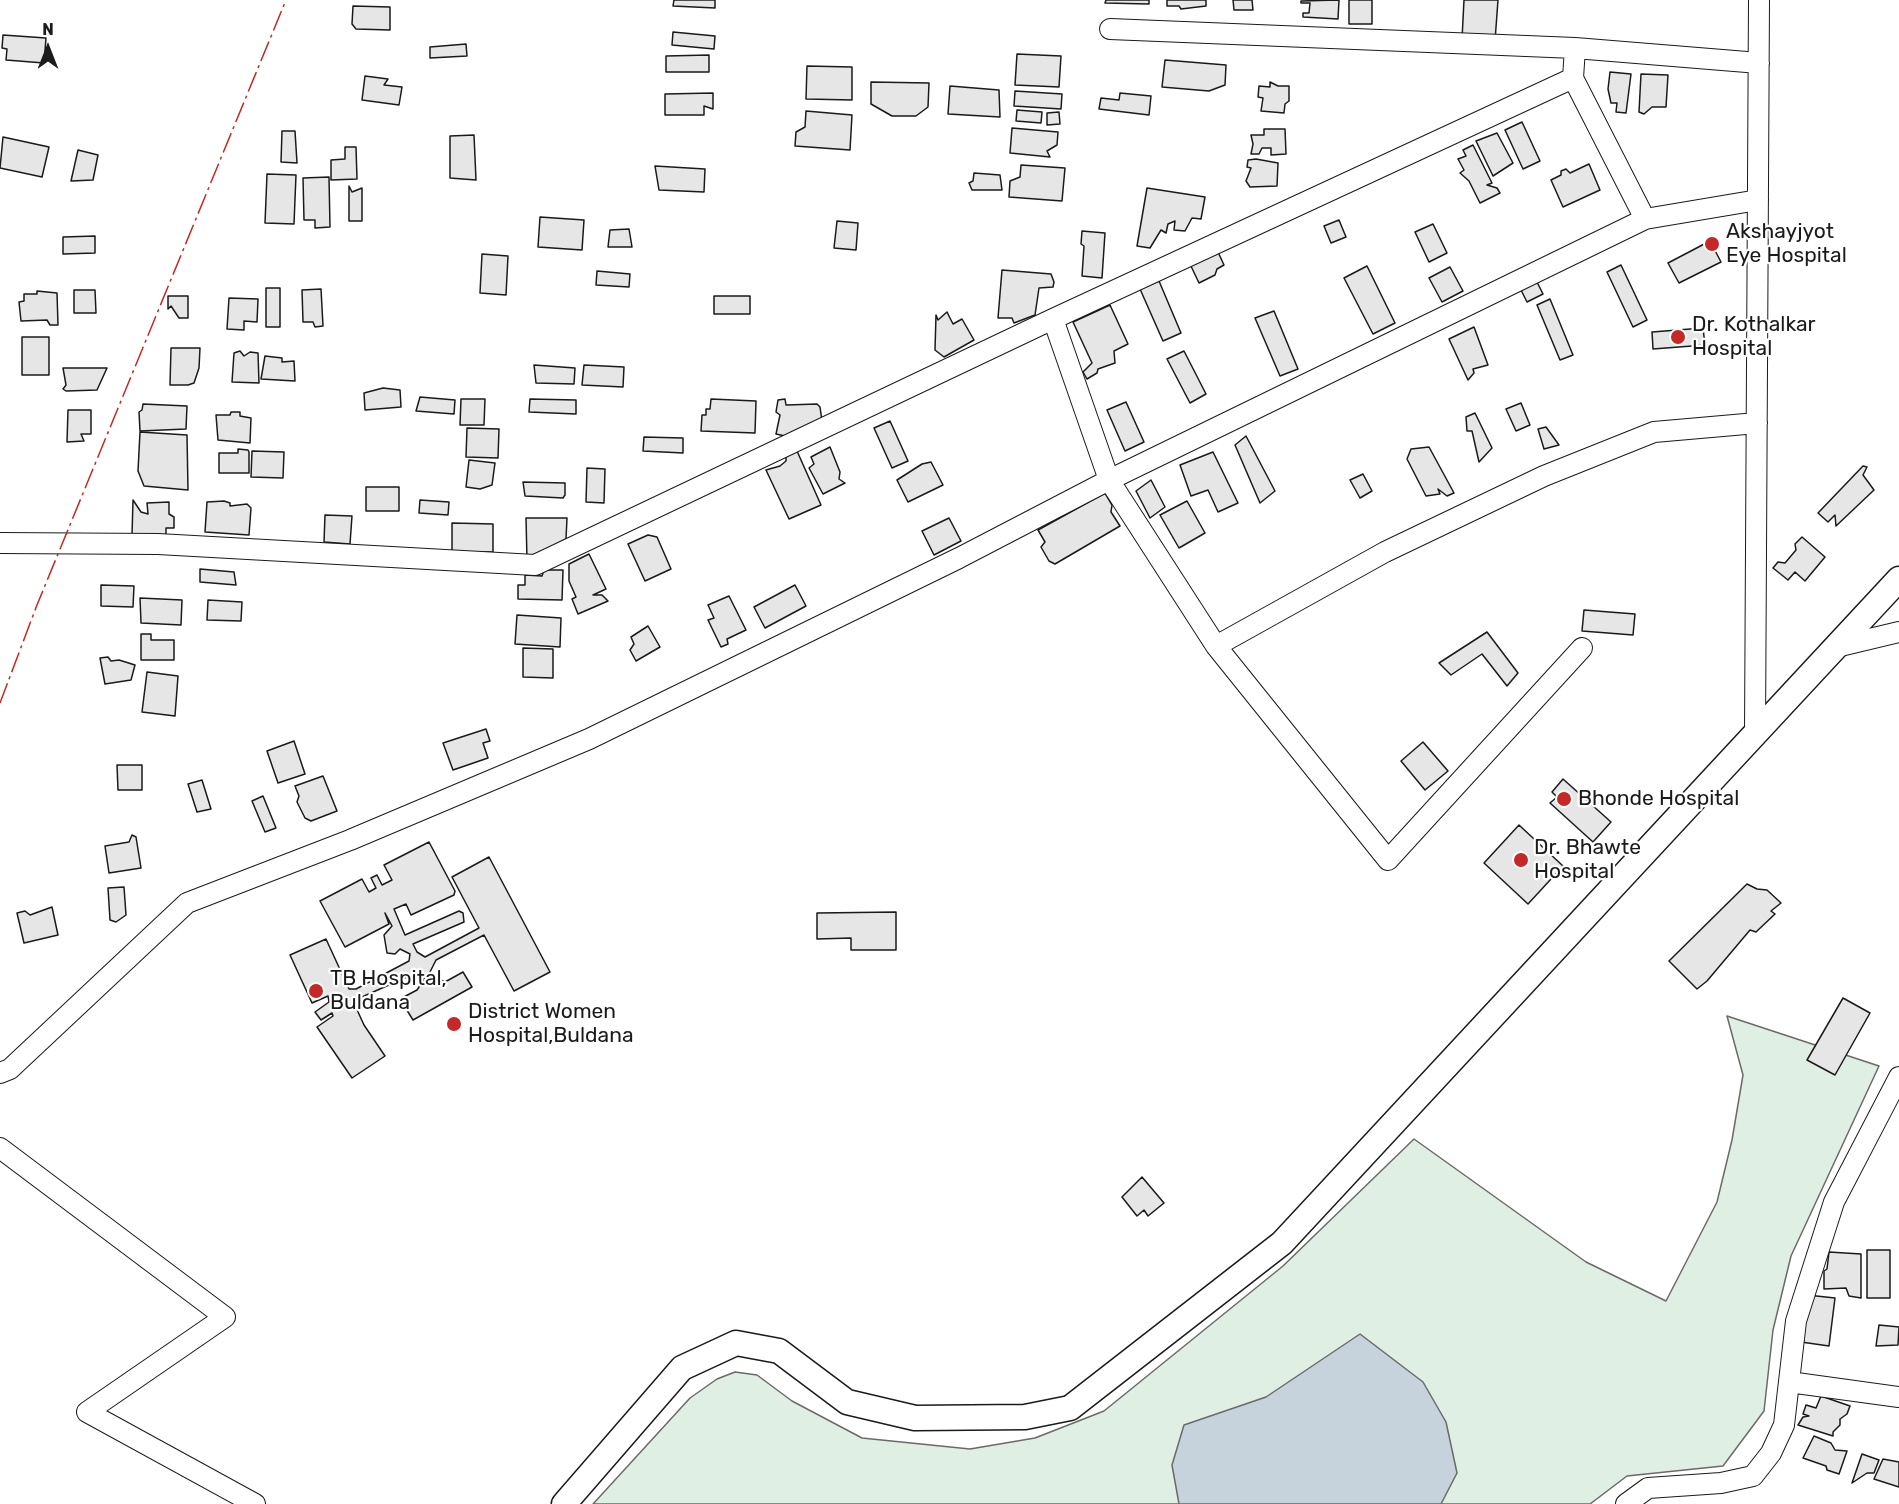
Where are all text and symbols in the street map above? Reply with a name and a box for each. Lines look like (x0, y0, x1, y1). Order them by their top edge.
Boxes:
north arrow (18, 18, 78, 78)
text: N (42, 20, 54, 39)
place label: Akshayjyot Eye Hospital (1726, 219, 1847, 269)
marker: Akshayjyot Eye Hospital (1703, 235, 1721, 253)
place label: Dr. Kothalkar Hospital (1692, 312, 1816, 362)
marker: Dr. Kothalkar Hospital (1669, 328, 1687, 346)
place label: Bhonde Hospital (1578, 786, 1739, 812)
marker: Bhonde Hospital (1555, 790, 1573, 808)
place label: Dr. Bhawte Hospital (1534, 835, 1641, 885)
marker: Dr. Bhawte Hospital (1512, 851, 1530, 869)
place label: TB Hospital, Buldana (330, 966, 447, 1016)
marker: TB Hospital, Buldana (307, 982, 325, 1000)
place label: District Women Hospital,Buldana (468, 999, 634, 1049)
marker: District Women Hospital,Buldana (445, 1015, 463, 1033)

